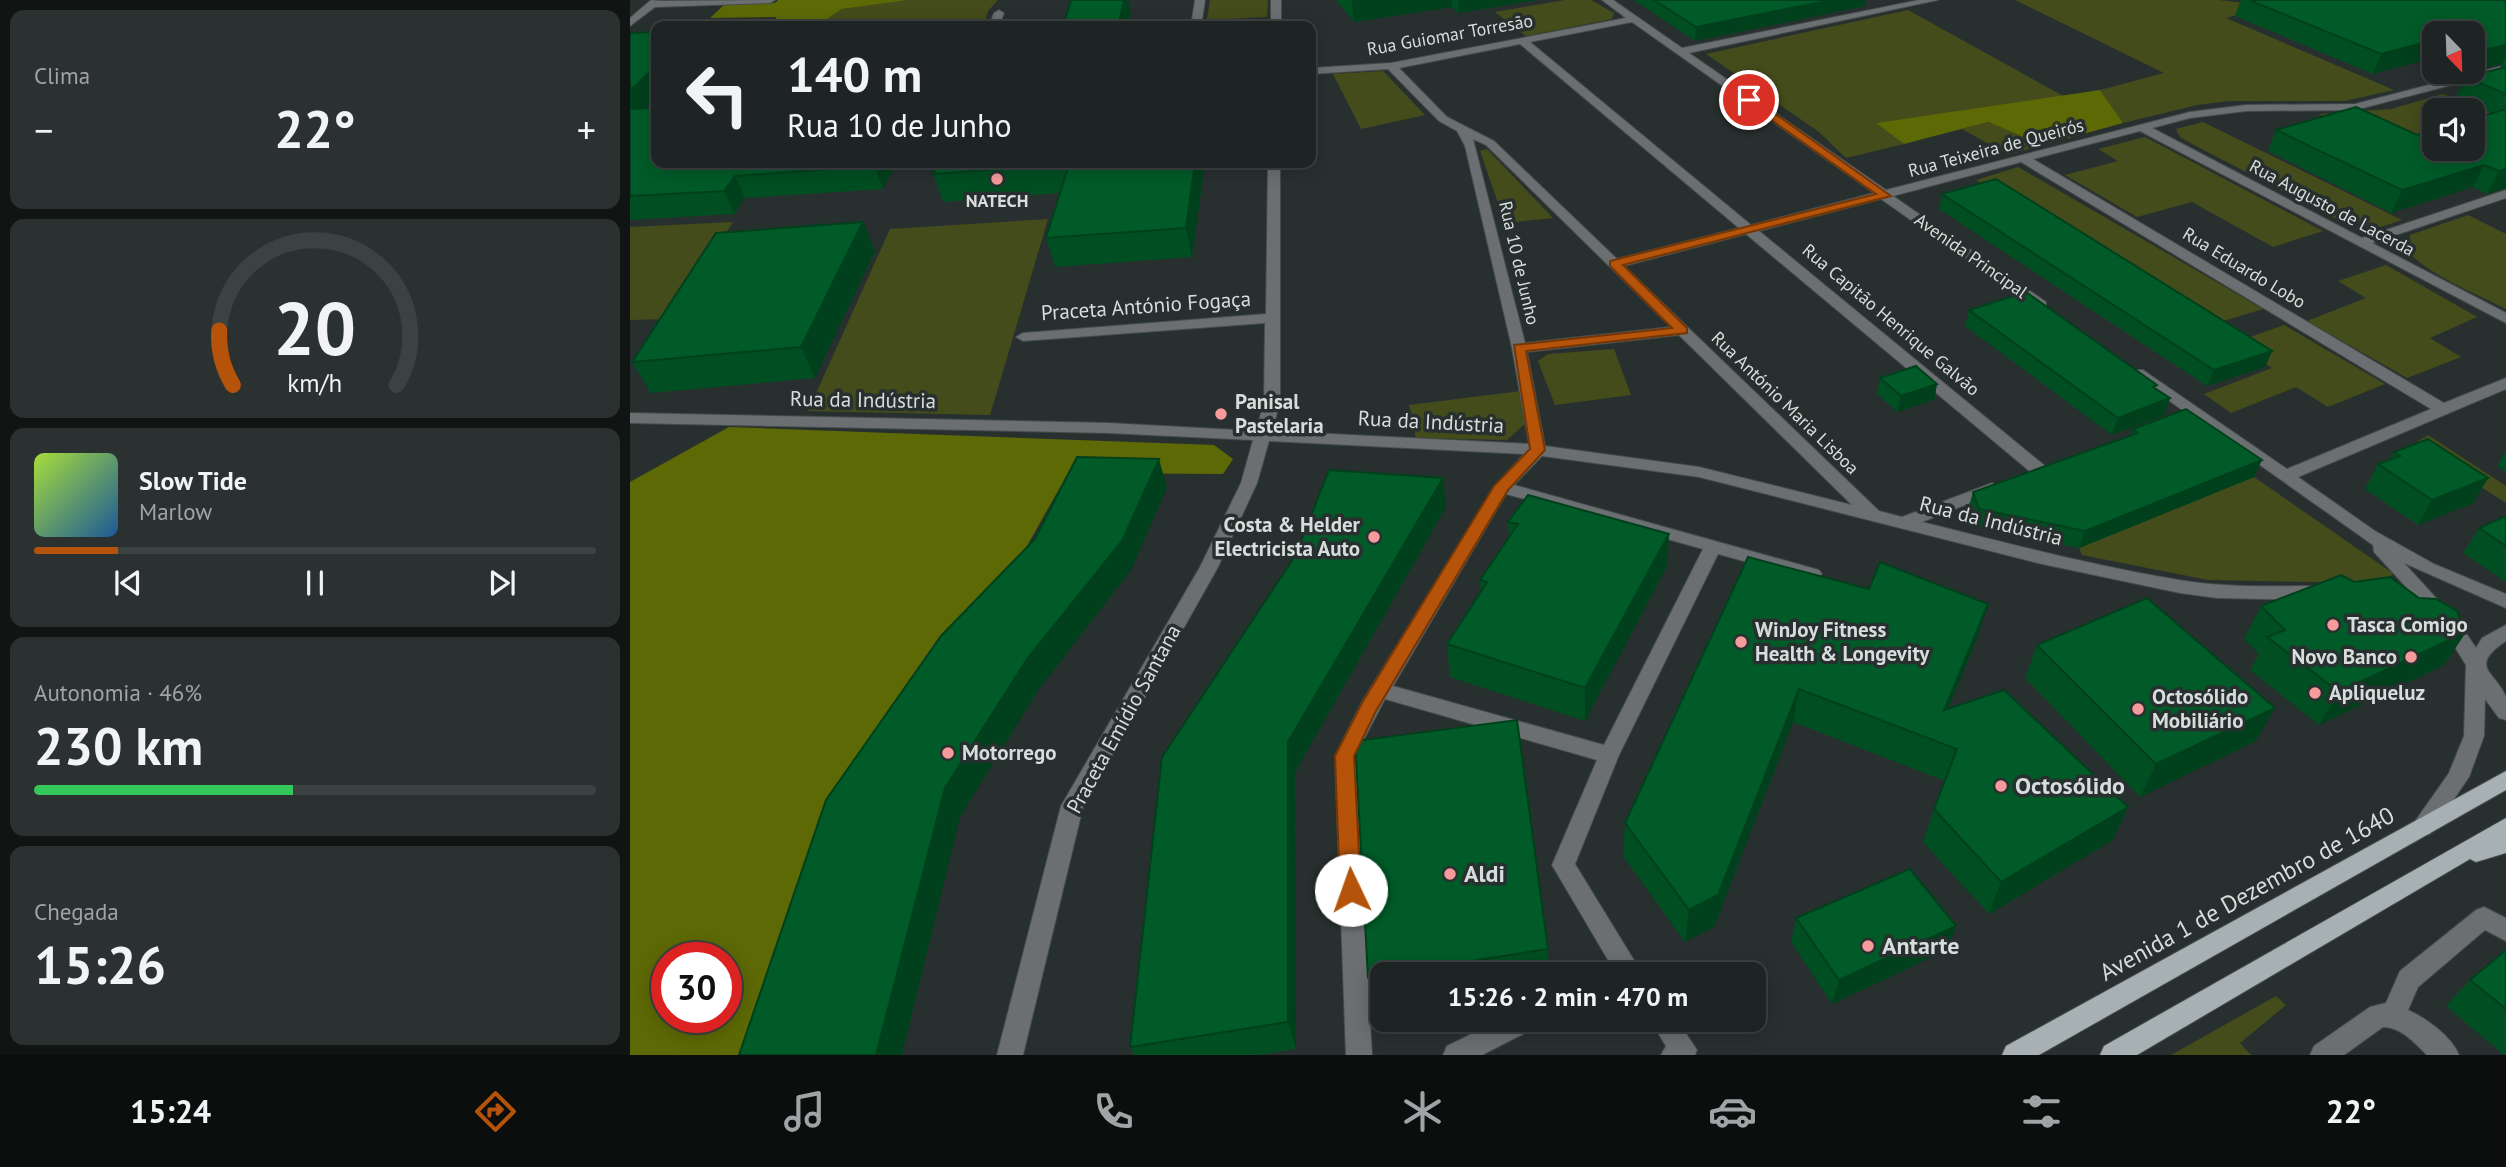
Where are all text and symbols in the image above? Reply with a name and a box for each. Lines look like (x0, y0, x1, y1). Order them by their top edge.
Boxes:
street label: Rua Guiomar Torresão (1365, 9, 1535, 60)
north arrow (2422, 21, 2485, 84)
map controls (2422, 21, 2485, 161)
text: 140 m (787, 42, 922, 106)
icon: left (672, 49, 763, 140)
text: Clima (34, 61, 90, 90)
pin (1719, 70, 1779, 130)
icon: arrive (1730, 81, 1768, 119)
text: 22° (274, 95, 356, 162)
button: sound (2422, 98, 2485, 161)
text: Rua 10 de Junho (787, 104, 1012, 146)
text: − (34, 105, 53, 154)
text: + (577, 105, 596, 154)
street label: Rua Teixeira de Queirós (1906, 113, 2086, 182)
street label: Rua Augusto de Lacerda (2246, 154, 2419, 261)
marker: NATECH (989, 171, 1005, 187)
place label: NATECH (966, 189, 1028, 212)
street label: Rua 10 de Junho (1494, 199, 1545, 327)
street label: Avenida Principal (1910, 208, 2033, 303)
street label: Rua Eduardo Lobo (2179, 222, 2310, 313)
street label: Rua Capitão Henrique Galvão (1798, 239, 1985, 401)
text: 20 (274, 281, 356, 375)
street label: Praceta António Fogaça (1040, 285, 1252, 326)
street label: Rua António Maria Lisboa (1707, 326, 1864, 479)
text: km/h (288, 366, 342, 398)
street label: Rua da Indústria (790, 385, 936, 414)
place label: Panisal Pastelaria (1235, 388, 1324, 439)
street label: Rua da Indústria (1357, 404, 1505, 439)
marker: Panisal Pastelaria (1213, 406, 1229, 422)
text: Slow Tide (139, 464, 247, 497)
street label: Rua da Indústria (1917, 490, 2065, 551)
text: Marlow (139, 497, 212, 526)
place label: Costa & Helder Electricista Auto (1215, 511, 1361, 562)
marker: Costa & Helder Electricista Auto (1366, 529, 1382, 545)
icon: previous (109, 564, 147, 602)
icon: pause (296, 564, 334, 602)
icon: next (483, 564, 521, 602)
place label: Tasca Comigo (2347, 611, 2468, 638)
place label: WinJoy Fitness Health & Longevity (1755, 616, 1930, 667)
marker: Tasca Comigo (2325, 617, 2341, 633)
street label: Praceta Emídio Santana (1060, 620, 1187, 818)
marker: WinJoy Fitness Health & Longevity (1733, 634, 1749, 650)
place label: Novo Banco (2291, 643, 2397, 670)
marker: Novo Banco (2403, 649, 2419, 665)
text: Autonomia · 46% (34, 678, 202, 707)
place label: Apliqueluz (2329, 679, 2425, 706)
place label: Octosólido Mobiliário (2152, 683, 2248, 734)
marker: Apliqueluz (2307, 685, 2323, 701)
marker: Octosólido Mobiliário (2130, 701, 2146, 717)
text: 230 km (34, 712, 203, 779)
place label: Motorrego (962, 739, 1056, 766)
marker: Motorrego (940, 745, 956, 761)
place label: Octosólido (2015, 770, 2125, 801)
marker: Octosólido (1993, 778, 2009, 794)
street label: Avenida 1 de Dezembro de 1640 (2094, 799, 2400, 988)
position arrow (1314, 853, 1388, 927)
place label: Aldi (1464, 858, 1505, 889)
marker: Aldi (1442, 866, 1458, 882)
text: Chegada (34, 897, 119, 926)
place label: Antarte (1882, 930, 1959, 961)
text: 15:26 (34, 931, 166, 998)
marker: Antarte (1860, 938, 1876, 954)
speed limit sign: 30 (651, 942, 742, 1033)
text: 15:26 · 2 min · 470 m (1448, 980, 1688, 1013)
icon: directions (471, 1087, 520, 1136)
icon: music (780, 1087, 829, 1136)
icon: phone (1089, 1087, 1138, 1136)
icon: climate (1398, 1087, 1447, 1136)
icon: car (1708, 1087, 1757, 1136)
icon: filters (2017, 1087, 2066, 1136)
text: 15:24 (130, 1090, 211, 1132)
text: 22° (2326, 1090, 2376, 1132)

